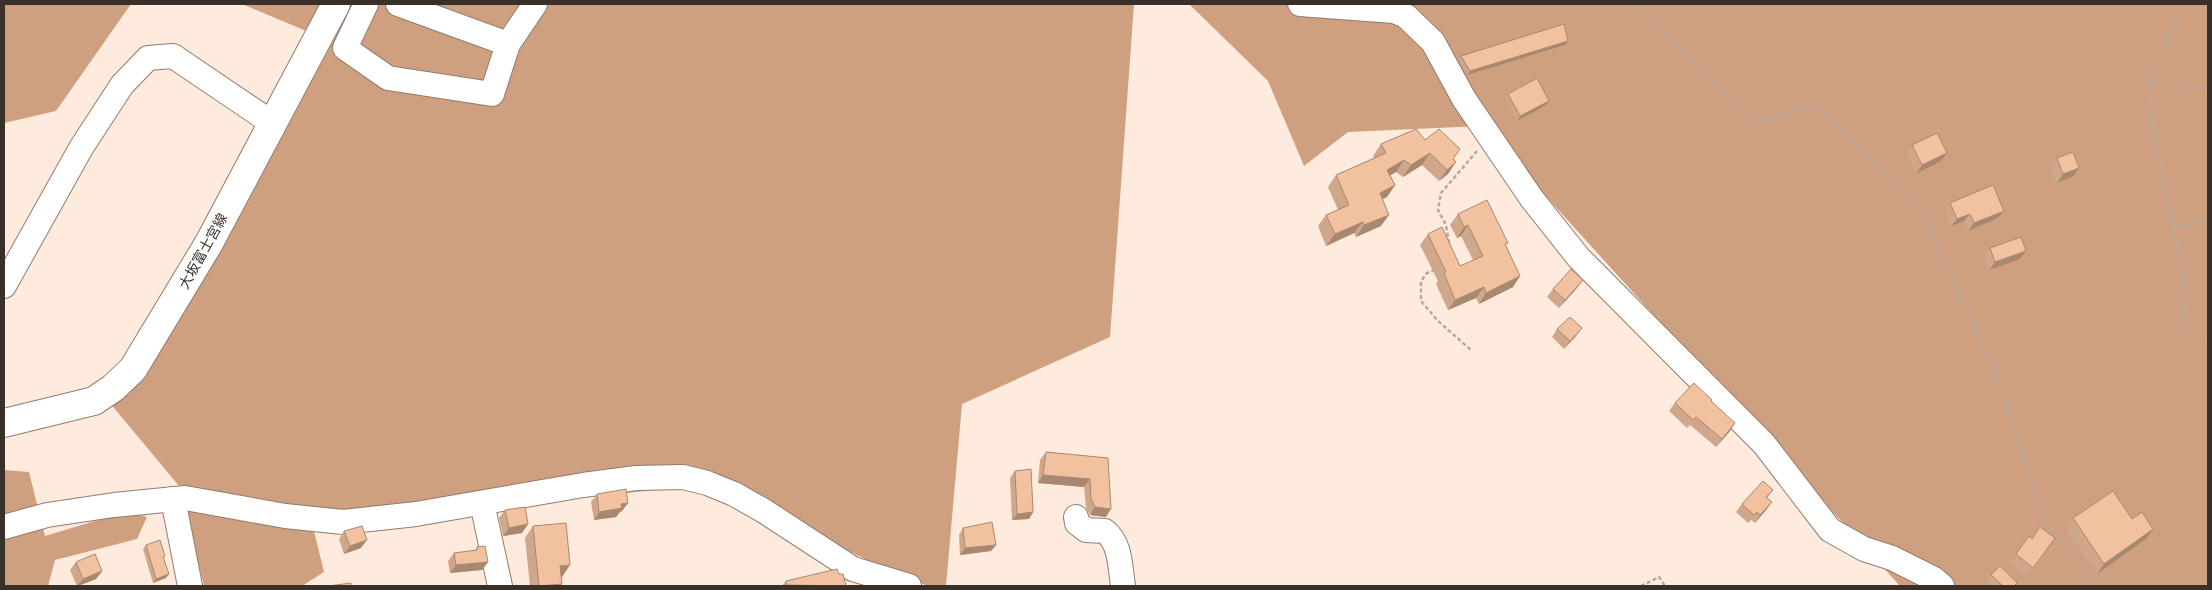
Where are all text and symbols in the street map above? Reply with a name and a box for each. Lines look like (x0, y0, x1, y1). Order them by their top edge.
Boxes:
street label: 大坂富士宮線 (176, 210, 231, 292)

